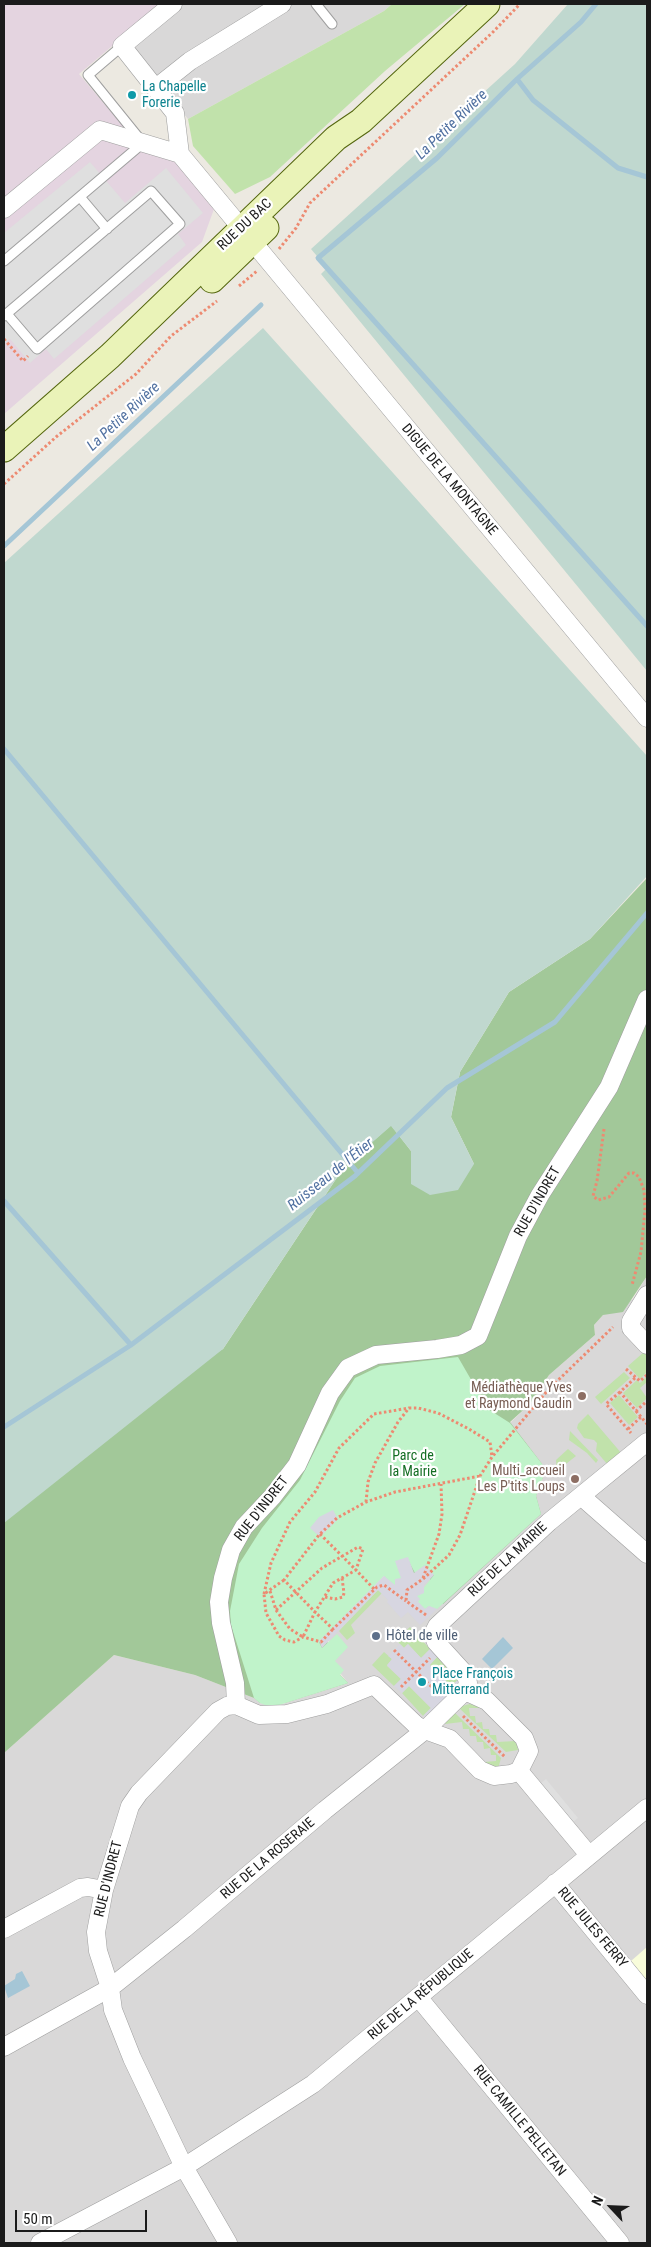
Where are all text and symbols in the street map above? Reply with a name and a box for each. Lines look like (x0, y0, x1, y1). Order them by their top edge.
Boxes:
place label: La Chapelle Forerie (142, 79, 206, 111)
water label: La Petite Rivière (412, 86, 492, 164)
marker: La Chapelle Forerie (126, 89, 138, 101)
street label: RUE DU BAC (214, 196, 276, 254)
water label: La Petite Rivière (84, 379, 164, 455)
street label: DIGUE DE LA MONTAGNE (398, 421, 500, 539)
water label: Ruisseau de l'Étier (285, 1135, 377, 1215)
street label: RUE D'INDRET (511, 1164, 565, 1240)
place label: Médiathèque Yves et Raymond Gaudin (465, 1380, 572, 1412)
marker: Médiathèque Yves et Raymond Gaudin (576, 1390, 588, 1402)
park label: Parc de la Mairie (389, 1448, 437, 1480)
place label: Multi_accueil Les P'tits Loups (477, 1463, 565, 1495)
street label: RUE D'INDRET (231, 1473, 293, 1545)
marker: Multi_accueil Les P'tits Loups (569, 1473, 581, 1485)
street label: RUE DE LA MAIRIE (465, 1519, 551, 1601)
place label: Hôtel de ville (386, 1628, 458, 1644)
marker: Hôtel de ville (370, 1630, 382, 1642)
place label: Place François Mitterrand (432, 1666, 513, 1698)
marker: Place François Mitterrand (416, 1676, 428, 1688)
street label: RUE DE LA ROSERAIE (218, 1815, 318, 1903)
street label: RUE D'INDRET (91, 1839, 127, 1919)
street label: RUE JULES FERRY (554, 1884, 630, 1972)
street label: RUE DE LA RÉPUBLIQUE (365, 1946, 477, 2044)
street label: RUE CAMILLE PELLETAN (469, 2062, 569, 2180)
north arrow (586, 2182, 636, 2232)
text: N (588, 2193, 606, 2208)
scale bar (18, 2200, 150, 2232)
text: 50 m (23, 2210, 53, 2228)

